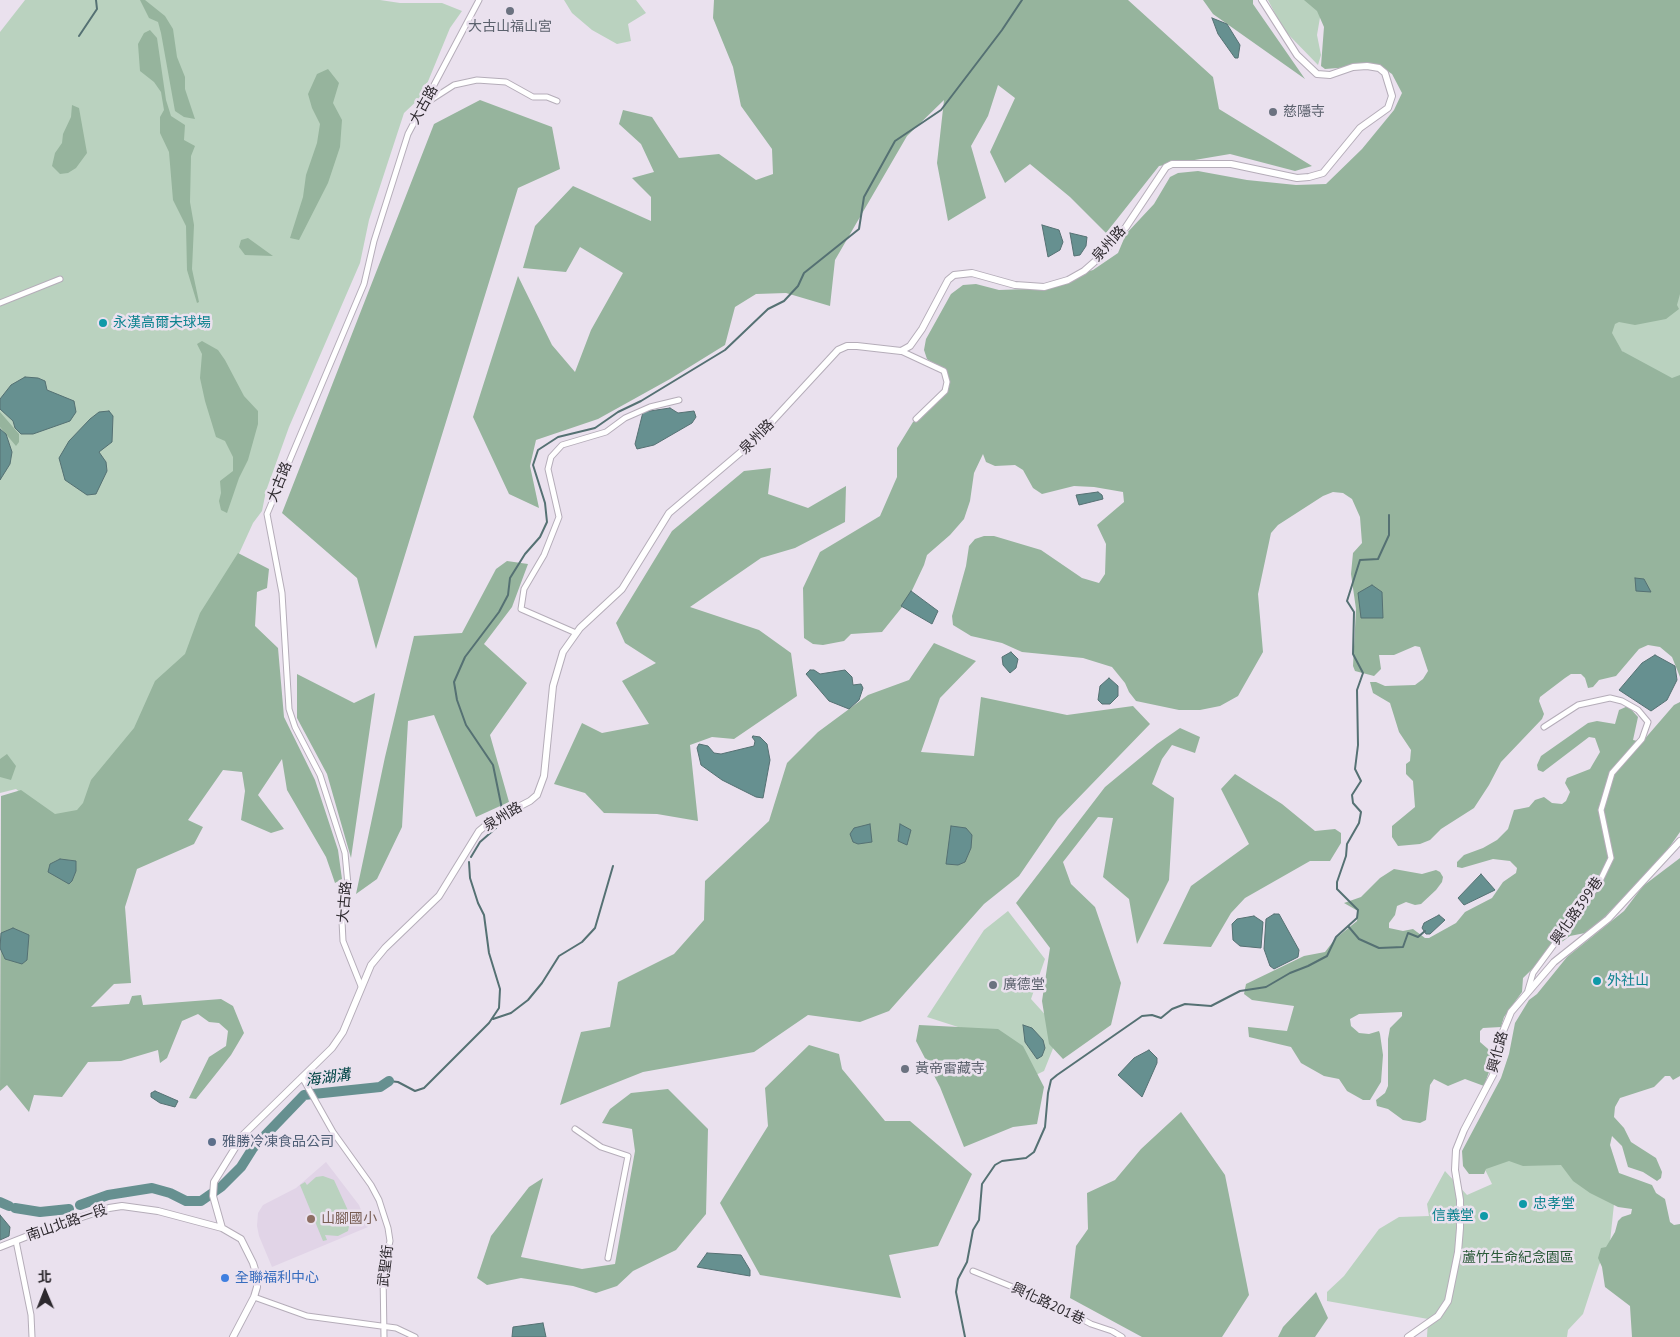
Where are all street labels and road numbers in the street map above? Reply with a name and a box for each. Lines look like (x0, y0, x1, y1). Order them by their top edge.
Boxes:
street label: 大古路 (406, 83, 442, 127)
street label: 泉州路 (1089, 223, 1129, 265)
street label: 泉州路 (736, 416, 778, 458)
street label: 大古路 (264, 459, 296, 505)
street label: 泉州路 (481, 799, 525, 835)
street label: 興化路399巷 (1547, 874, 1607, 948)
street label: 大古路 (335, 880, 355, 924)
street label: 興化路 (1484, 1030, 1512, 1074)
street label: 南山北路一段 (25, 1201, 109, 1245)
street label: 武聖街 (375, 1244, 397, 1288)
street label: 興化路201巷 (1009, 1280, 1087, 1328)

